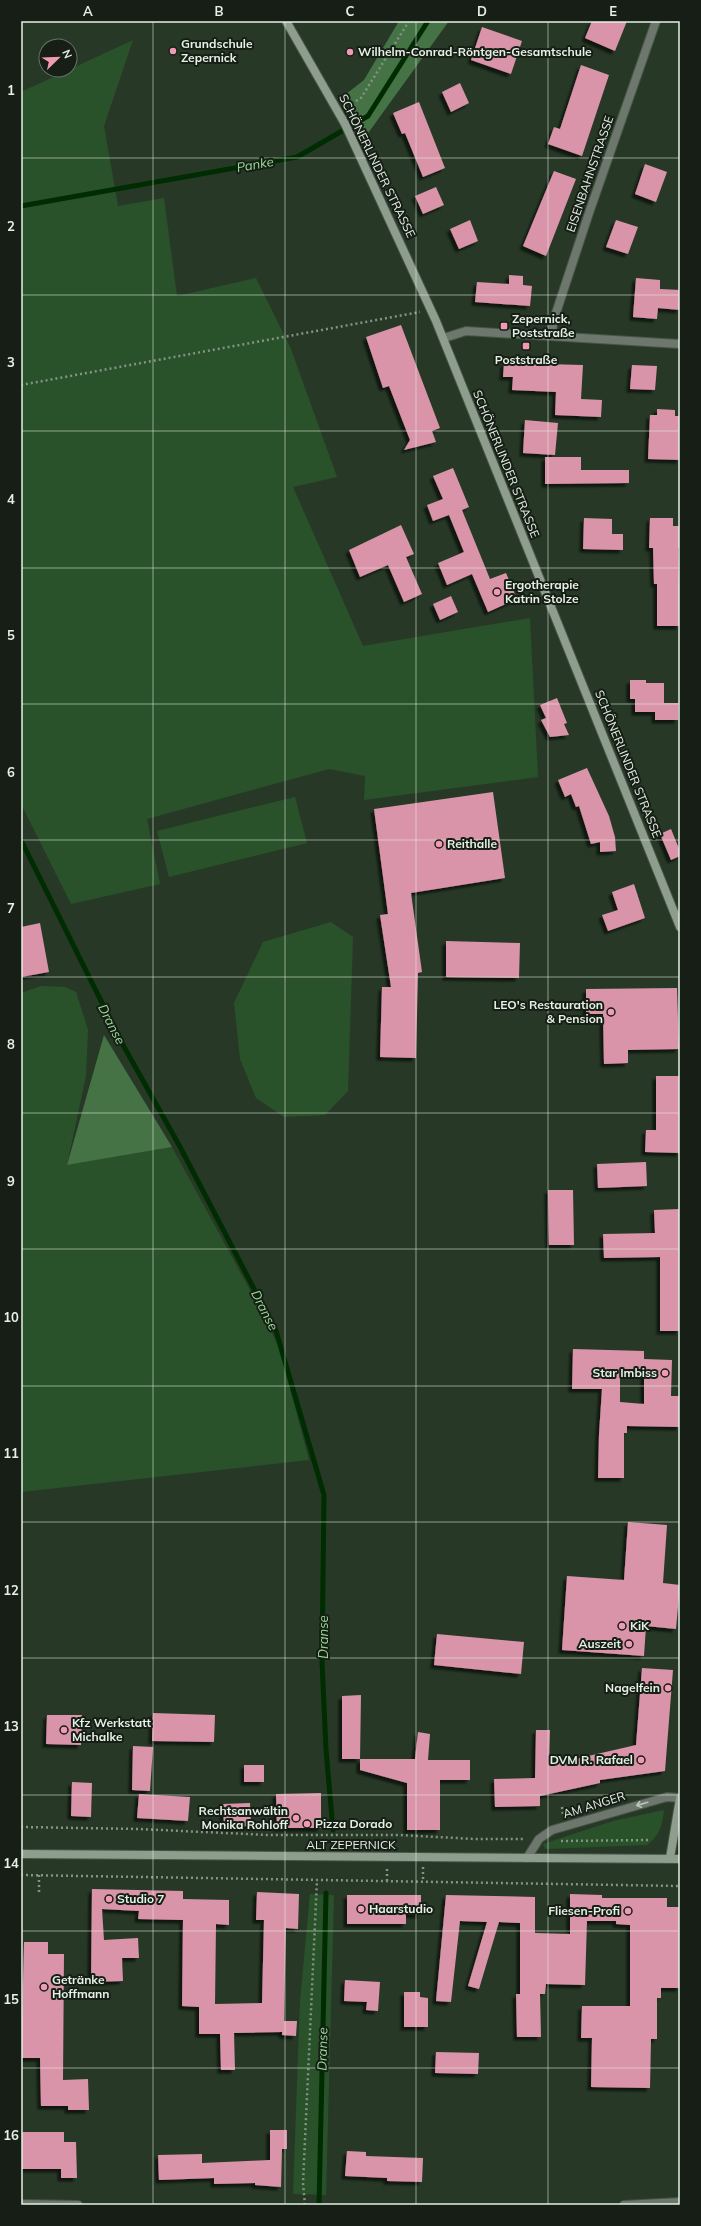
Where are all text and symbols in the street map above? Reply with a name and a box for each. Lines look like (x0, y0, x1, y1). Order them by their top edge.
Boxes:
text: A (83, 3, 93, 19)
text: B (215, 3, 224, 19)
text: C (346, 3, 355, 19)
text: D (477, 3, 487, 19)
text: E (609, 3, 617, 19)
place label: Grundschule Zepernick (181, 36, 253, 65)
north arrow (38, 38, 78, 78)
place label: Wilhelm-Conrad-Röntgen-Gesamtschule (358, 44, 592, 59)
marker: Grundschule Zepernick (168, 46, 178, 56)
marker: Wilhelm-Conrad-Röntgen-Gesamtschule (345, 47, 355, 57)
text: N (59, 48, 75, 61)
text: 1 (7, 82, 15, 98)
street label: SCHÖNERLINDER STRASSE (336, 91, 419, 240)
street label: EISENBAHNSTRASSE (563, 114, 617, 234)
water label: Panke (235, 153, 275, 175)
text: 2 (7, 218, 15, 234)
place label: Zepernick, Poststraße (512, 311, 575, 340)
marker: Zepernick, Poststraße (499, 321, 509, 331)
marker: Poststraße (521, 341, 531, 351)
place label: Poststraße (495, 352, 558, 367)
text: 3 (7, 354, 15, 370)
street label: SCHÖNERLINDER STRASSE (470, 388, 543, 540)
text: 4 (7, 491, 15, 507)
place label: Ergotherapie Katrin Stolze (505, 577, 579, 606)
marker: Ergotherapie Katrin Stolze (492, 587, 502, 597)
text: 5 (7, 627, 15, 643)
street label: SCHÖNERLINDER STRASSE (592, 688, 665, 840)
text: 6 (7, 764, 15, 780)
place label: Reithalle (447, 836, 497, 851)
marker: Reithalle (434, 839, 444, 849)
text: 7 (7, 900, 15, 916)
place label: LEO's Restauration & Pension (493, 997, 603, 1026)
water label: Dranse (95, 1001, 129, 1047)
marker: LEO's Restauration & Pension (606, 1007, 616, 1017)
text: 8 (7, 1036, 15, 1052)
text: 9 (7, 1173, 15, 1189)
water label: Dranse (248, 1287, 282, 1333)
text: 10 (3, 1309, 19, 1325)
place label: Star Imbiss (593, 1365, 657, 1380)
marker: Star Imbiss (660, 1368, 670, 1378)
text: 11 (3, 1445, 19, 1461)
text: 12 (3, 1582, 19, 1598)
water label: Dranse (315, 1615, 331, 1659)
place label: KiK (630, 1618, 650, 1633)
marker: KiK (617, 1621, 627, 1631)
place label: Auszeit (578, 1636, 621, 1651)
marker: Auszeit (624, 1639, 634, 1649)
place label: Nagelfein (605, 1680, 660, 1695)
marker: Nagelfein (663, 1683, 673, 1693)
place label: Kfz Werkstatt Michalke (72, 1715, 151, 1744)
text: 13 (3, 1718, 19, 1734)
marker: Kfz Werkstatt Michalke (59, 1725, 69, 1735)
place label: DVM R. Rafael (550, 1752, 633, 1767)
marker: DVM R. Rafael (636, 1755, 646, 1765)
street label: AM ANGER (561, 1788, 627, 1821)
one-way arrow (636, 1801, 649, 1808)
place label: Rechtsanwältin Monika Rohloff (199, 1803, 289, 1832)
marker: Rechtsanwältin Monika Rohloff (291, 1813, 301, 1823)
place label: Pizza Dorado (315, 1816, 392, 1831)
marker: Pizza Dorado (302, 1819, 312, 1829)
street label: ALT ZEPERNICK (306, 1837, 396, 1852)
text: 14 (3, 1855, 19, 1871)
place label: Studio 7 (117, 1891, 165, 1906)
marker: Studio 7 (104, 1894, 114, 1904)
place label: Haarstudio (369, 1901, 433, 1916)
place label: Fliesen-Profi (548, 1903, 620, 1918)
marker: Haarstudio (356, 1904, 366, 1914)
marker: Fliesen-Profi (623, 1906, 633, 1916)
place label: Getränke Hoffmann (52, 1972, 110, 2001)
marker: Getränke Hoffmann (39, 1982, 49, 1992)
text: 15 (3, 1991, 19, 2007)
water label: Dranse (314, 2027, 330, 2071)
text: 16 (3, 2127, 19, 2143)

